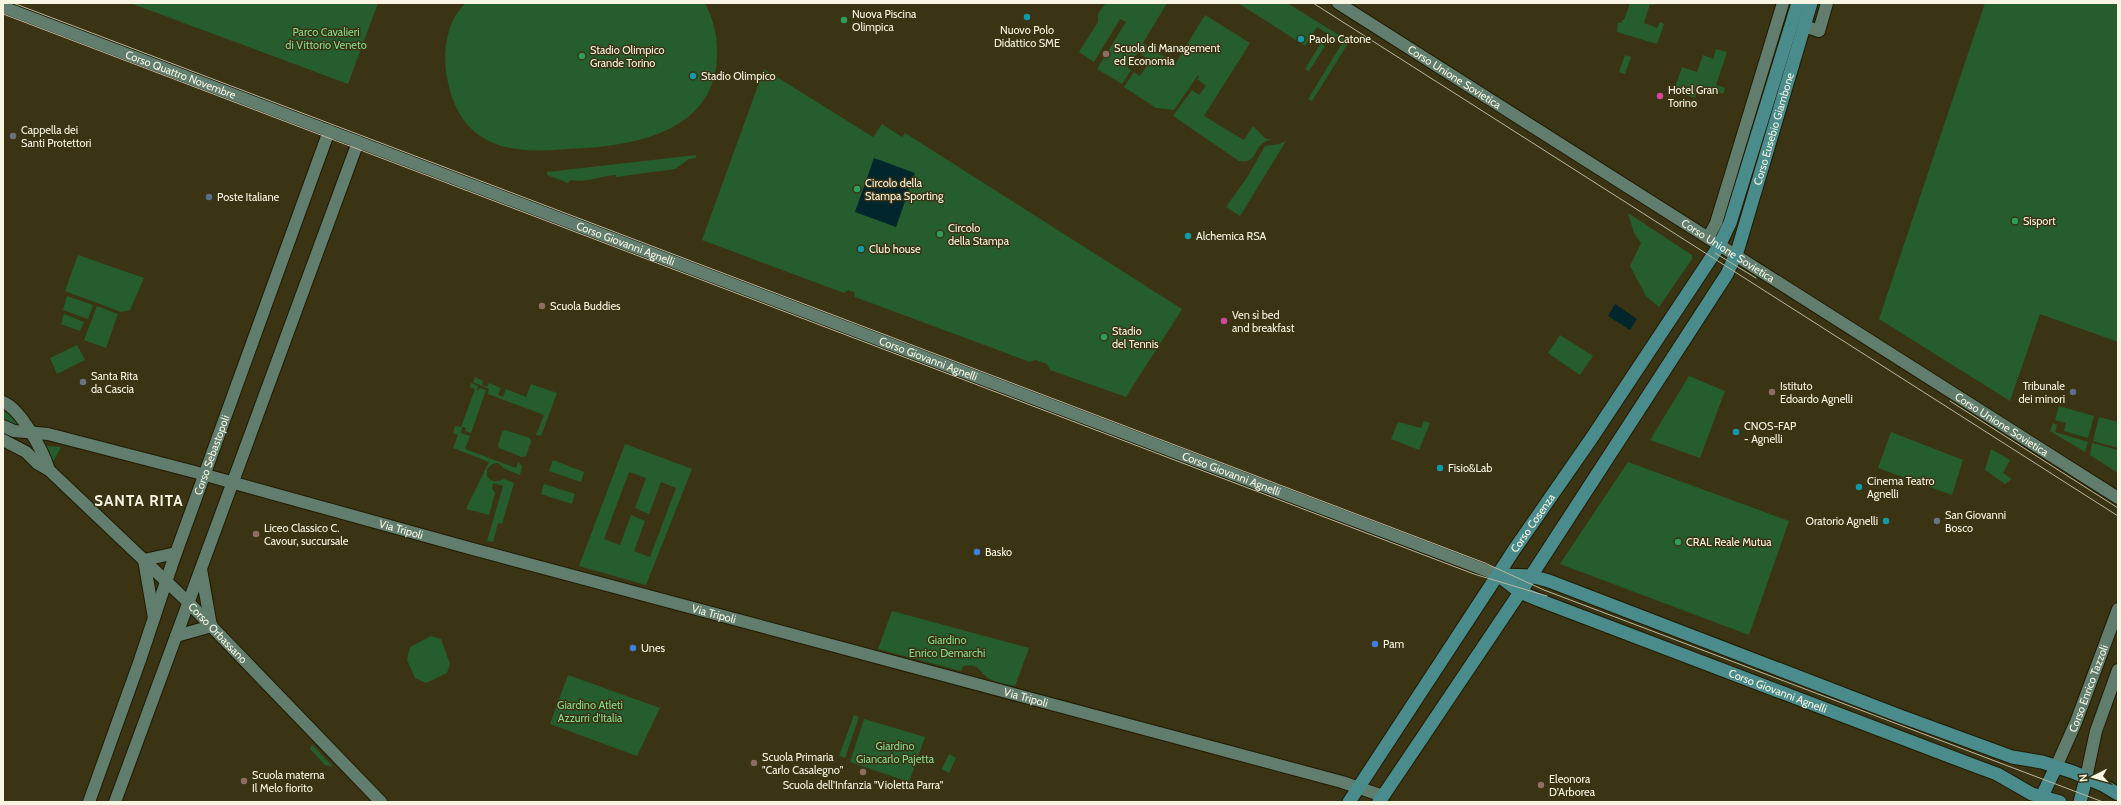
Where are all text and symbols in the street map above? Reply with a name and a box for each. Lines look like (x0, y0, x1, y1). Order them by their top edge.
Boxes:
place label: Nuova Piscina Olimpica (852, 7, 917, 34)
marker: Nuovo Polo Didattico SME (1022, 12, 1032, 22)
marker: Nuova Piscina Olimpica (839, 15, 849, 25)
place label: Nuovo Polo Didattico SME (994, 23, 1060, 50)
park label: Parco Cavalieri di Vittorio Veneto (285, 25, 367, 52)
place label: Paolo Catone (1309, 32, 1371, 46)
marker: Paolo Catone (1296, 34, 1306, 44)
place label: Scuola di Management ed Economia (1114, 41, 1221, 68)
street label: Corso Unione Sovietica (1405, 42, 1504, 112)
place label: Stadio Olimpico Grande Torino (590, 43, 665, 70)
street label: Corso Quattro Novembre (123, 47, 238, 102)
marker: Scuola di Management ed Economia (1101, 49, 1111, 59)
marker: Stadio Olimpico Grande Torino (577, 51, 587, 61)
place label: Stadio Olimpico (701, 69, 776, 83)
marker: Stadio Olimpico (688, 71, 698, 81)
street label: Corso Eusebio Giambone (1750, 71, 1797, 187)
place label: Hotel Gran Torino (1668, 83, 1718, 110)
marker: Hotel Gran Torino (1655, 91, 1665, 101)
place label: Cappella dei Santi Protettori (21, 123, 91, 150)
marker: Cappella dei Santi Protettori (8, 131, 18, 141)
place label: Circolo della Stampa Sporting (865, 176, 944, 203)
marker: Circolo della Stampa Sporting (852, 184, 862, 194)
place label: Poste Italiane (217, 190, 280, 204)
marker: Poste Italiane (204, 192, 214, 202)
place label: Sisport (2023, 214, 2056, 228)
street label: Corso Unione Sovietica (1679, 216, 1778, 286)
marker: Sisport (2010, 216, 2020, 226)
street label: Corso Giovanni Agnelli (574, 218, 677, 269)
place label: Circolo della Stampa (948, 221, 1010, 248)
marker: Circolo della Stampa (935, 229, 945, 239)
place label: Alchemica RSA (1196, 229, 1267, 243)
marker: Alchemica RSA (1183, 231, 1193, 241)
place label: Club house (869, 242, 921, 256)
marker: Club house (856, 244, 866, 254)
place label: Scuola Buddies (550, 299, 621, 313)
marker: Scuola Buddies (537, 301, 547, 311)
place label: Ven sì bed and breakfast (1232, 308, 1295, 335)
marker: Ven sì bed and breakfast (1219, 316, 1229, 326)
place label: Stadio del Tennis (1112, 324, 1159, 351)
marker: Stadio del Tennis (1099, 332, 1109, 342)
street label: Corso Giovanni Agnelli (877, 334, 980, 384)
place label: Santa Rita da Cascia (91, 369, 139, 396)
marker: Santa Rita da Cascia (78, 377, 88, 387)
place label: Istituto Edoardo Agnelli (1780, 379, 1853, 406)
place label: Tribunale dei minori (2018, 379, 2065, 406)
marker: Istituto Edoardo Agnelli (1767, 387, 1777, 397)
marker: Tribunale dei minori (2068, 387, 2078, 397)
street label: Corso Unione Sovietica (1952, 389, 2052, 459)
street label: Corso Sebastopoli (191, 413, 232, 497)
place label: CNOS-FAP - Agnelli (1744, 419, 1797, 446)
marker: CNOS-FAP - Agnelli (1731, 427, 1741, 437)
street label: Corso Giovanni Agnelli (1180, 449, 1283, 499)
place label: Fisio&Lab (1448, 461, 1492, 475)
marker: Fisio&Lab (1435, 463, 1445, 473)
place label: Cinema Teatro Agnelli (1867, 474, 1935, 501)
marker: Cinema Teatro Agnelli (1854, 482, 1864, 492)
street label: Corso Cosenza (1507, 490, 1558, 555)
district label: SANTA RITA (94, 492, 184, 510)
place label: San Giovanni Bosco (1945, 508, 2006, 535)
place label: Oratorio Agnelli (1806, 514, 1878, 528)
street label: Via Tripoli (378, 516, 425, 542)
marker: Oratorio Agnelli (1881, 516, 1891, 526)
marker: San Giovanni Bosco (1932, 516, 1942, 526)
place label: Liceo Classico C. Cavour, succursale (264, 521, 349, 548)
marker: Liceo Classico C. Cavour, succursale (251, 529, 261, 539)
place label: CRAL Reale Mutua (1686, 535, 1772, 549)
marker: CRAL Reale Mutua (1673, 537, 1683, 547)
place label: Basko (985, 545, 1012, 559)
marker: Basko (972, 547, 982, 557)
street label: Corso Orbassano (185, 600, 250, 666)
street label: Via Tripoli (690, 601, 738, 626)
park label: Giardino Enrico Demarchi (909, 633, 985, 660)
place label: Pam (1383, 637, 1404, 651)
marker: Pam (1370, 639, 1380, 649)
place label: Unes (641, 641, 666, 655)
marker: Unes (628, 643, 638, 653)
street label: Corso Enrico Tazzoli (2065, 643, 2111, 734)
street label: Corso Giovanni Agnelli (1727, 666, 1829, 716)
street label: Via Tripoli (1002, 685, 1050, 710)
park label: Giardino Atleti Azzurri d'Italia (557, 698, 623, 725)
park label: Giardino Giancarlo Pajetta (856, 739, 935, 766)
place label: Scuola Primaria "Carlo Casalegno" (762, 750, 844, 777)
north arrow (2073, 757, 2113, 797)
marker: Scuola Primaria "Carlo Casalegno" (749, 758, 759, 768)
marker: Scuola dell'Infanzia "Violetta Parra" (858, 767, 868, 777)
place label: Scuola materna Il Melo fiorito (252, 768, 325, 795)
place label: Eleonora D’Arborea (1549, 772, 1596, 799)
text: N (2076, 773, 2090, 783)
marker: Scuola materna Il Melo fiorito (239, 776, 249, 786)
place label: Scuola dell'Infanzia "Violetta Parra" (783, 778, 944, 792)
marker: Eleonora D’Arborea (1536, 780, 1546, 790)

